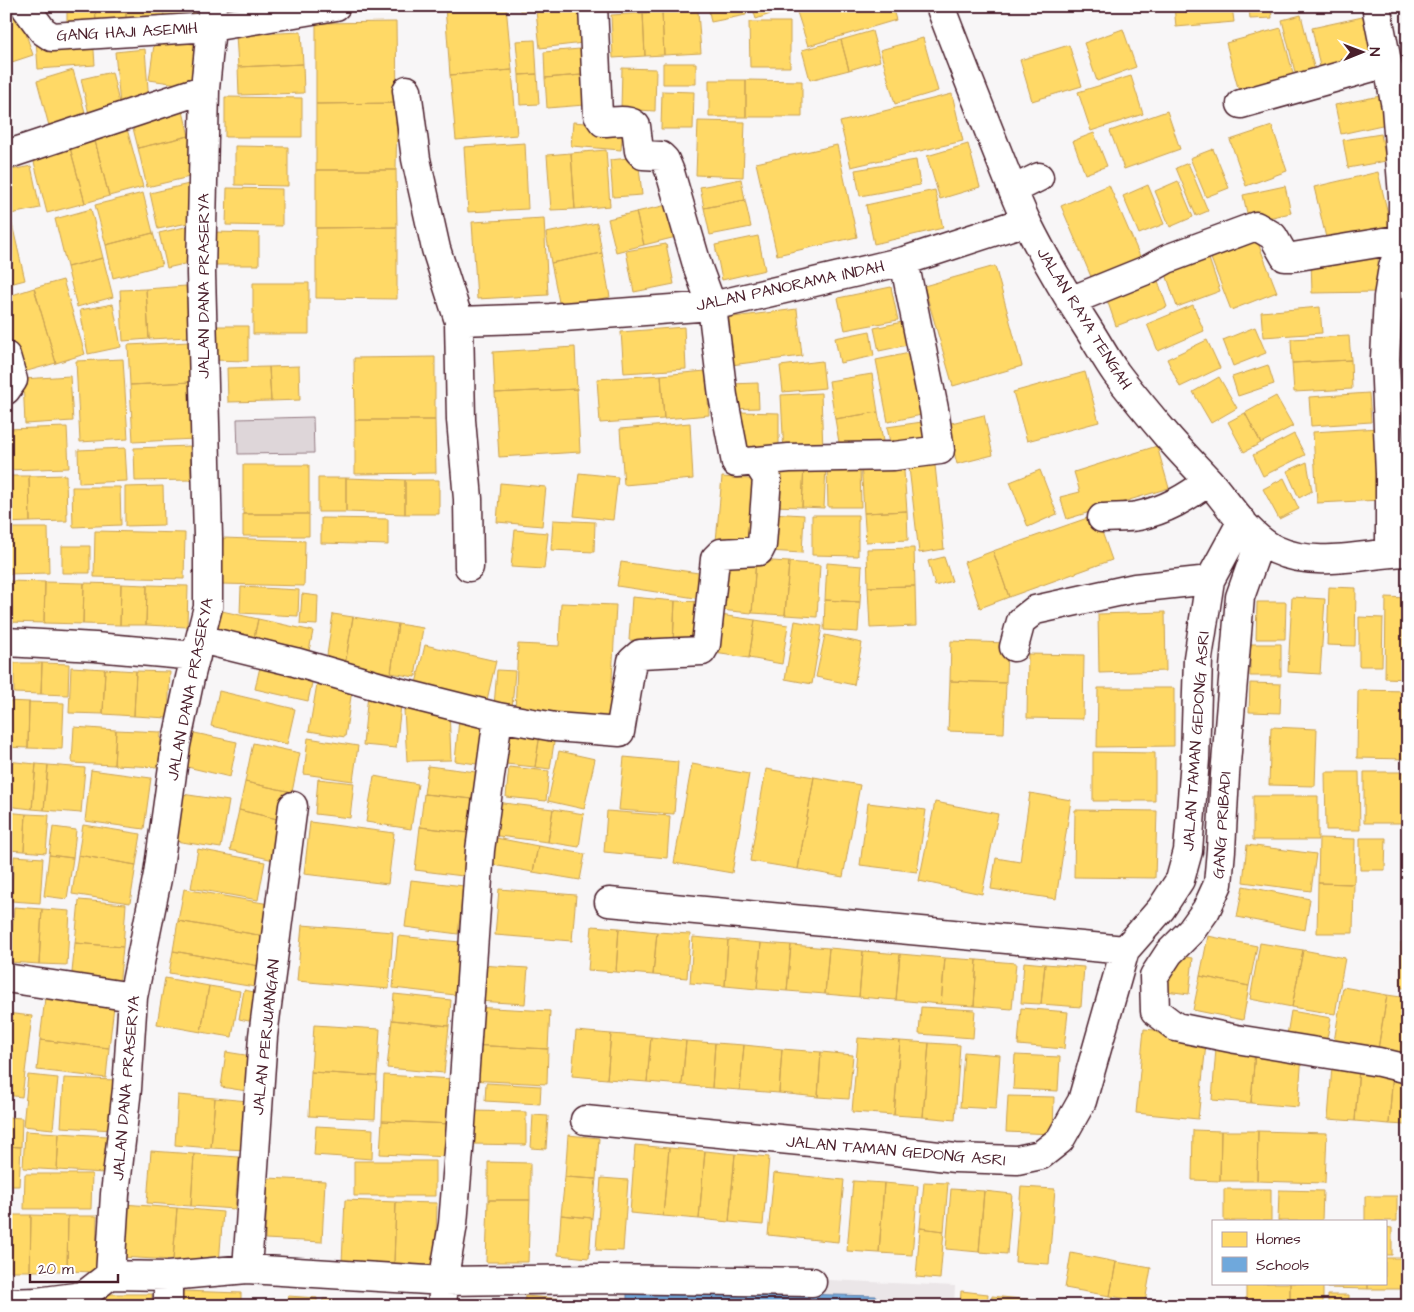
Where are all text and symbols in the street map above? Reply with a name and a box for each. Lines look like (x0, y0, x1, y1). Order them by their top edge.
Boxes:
street label: GANG HAJI ASEMIH (56, 17, 199, 47)
north arrow (1336, 28, 1386, 78)
text: N (1364, 47, 1384, 57)
street label: JALAN DANA PRASERYA (193, 193, 215, 379)
street label: JALAN RAYA TENGAH (1031, 243, 1137, 394)
street label: JALAN PANORAMA INDAH (694, 255, 887, 317)
street label: JALAN DANA PRASERYA (161, 596, 218, 782)
street label: JALAN TAMAN GEDONG ASRI (1177, 631, 1215, 852)
street label: GANG PRIBADI (1207, 771, 1237, 879)
street label: JALAN PERJUANGAN (247, 958, 285, 1116)
street label: JALAN DANA PRASERYA (107, 995, 145, 1181)
street label: JALAN TAMAN GEDONG ASRI (785, 1130, 1007, 1172)
legend (1212, 1220, 1386, 1284)
text: Homes (1256, 1229, 1301, 1250)
scale bar (30, 1252, 118, 1284)
text: Schools (1256, 1255, 1310, 1276)
text: 20 m (38, 1259, 74, 1280)

